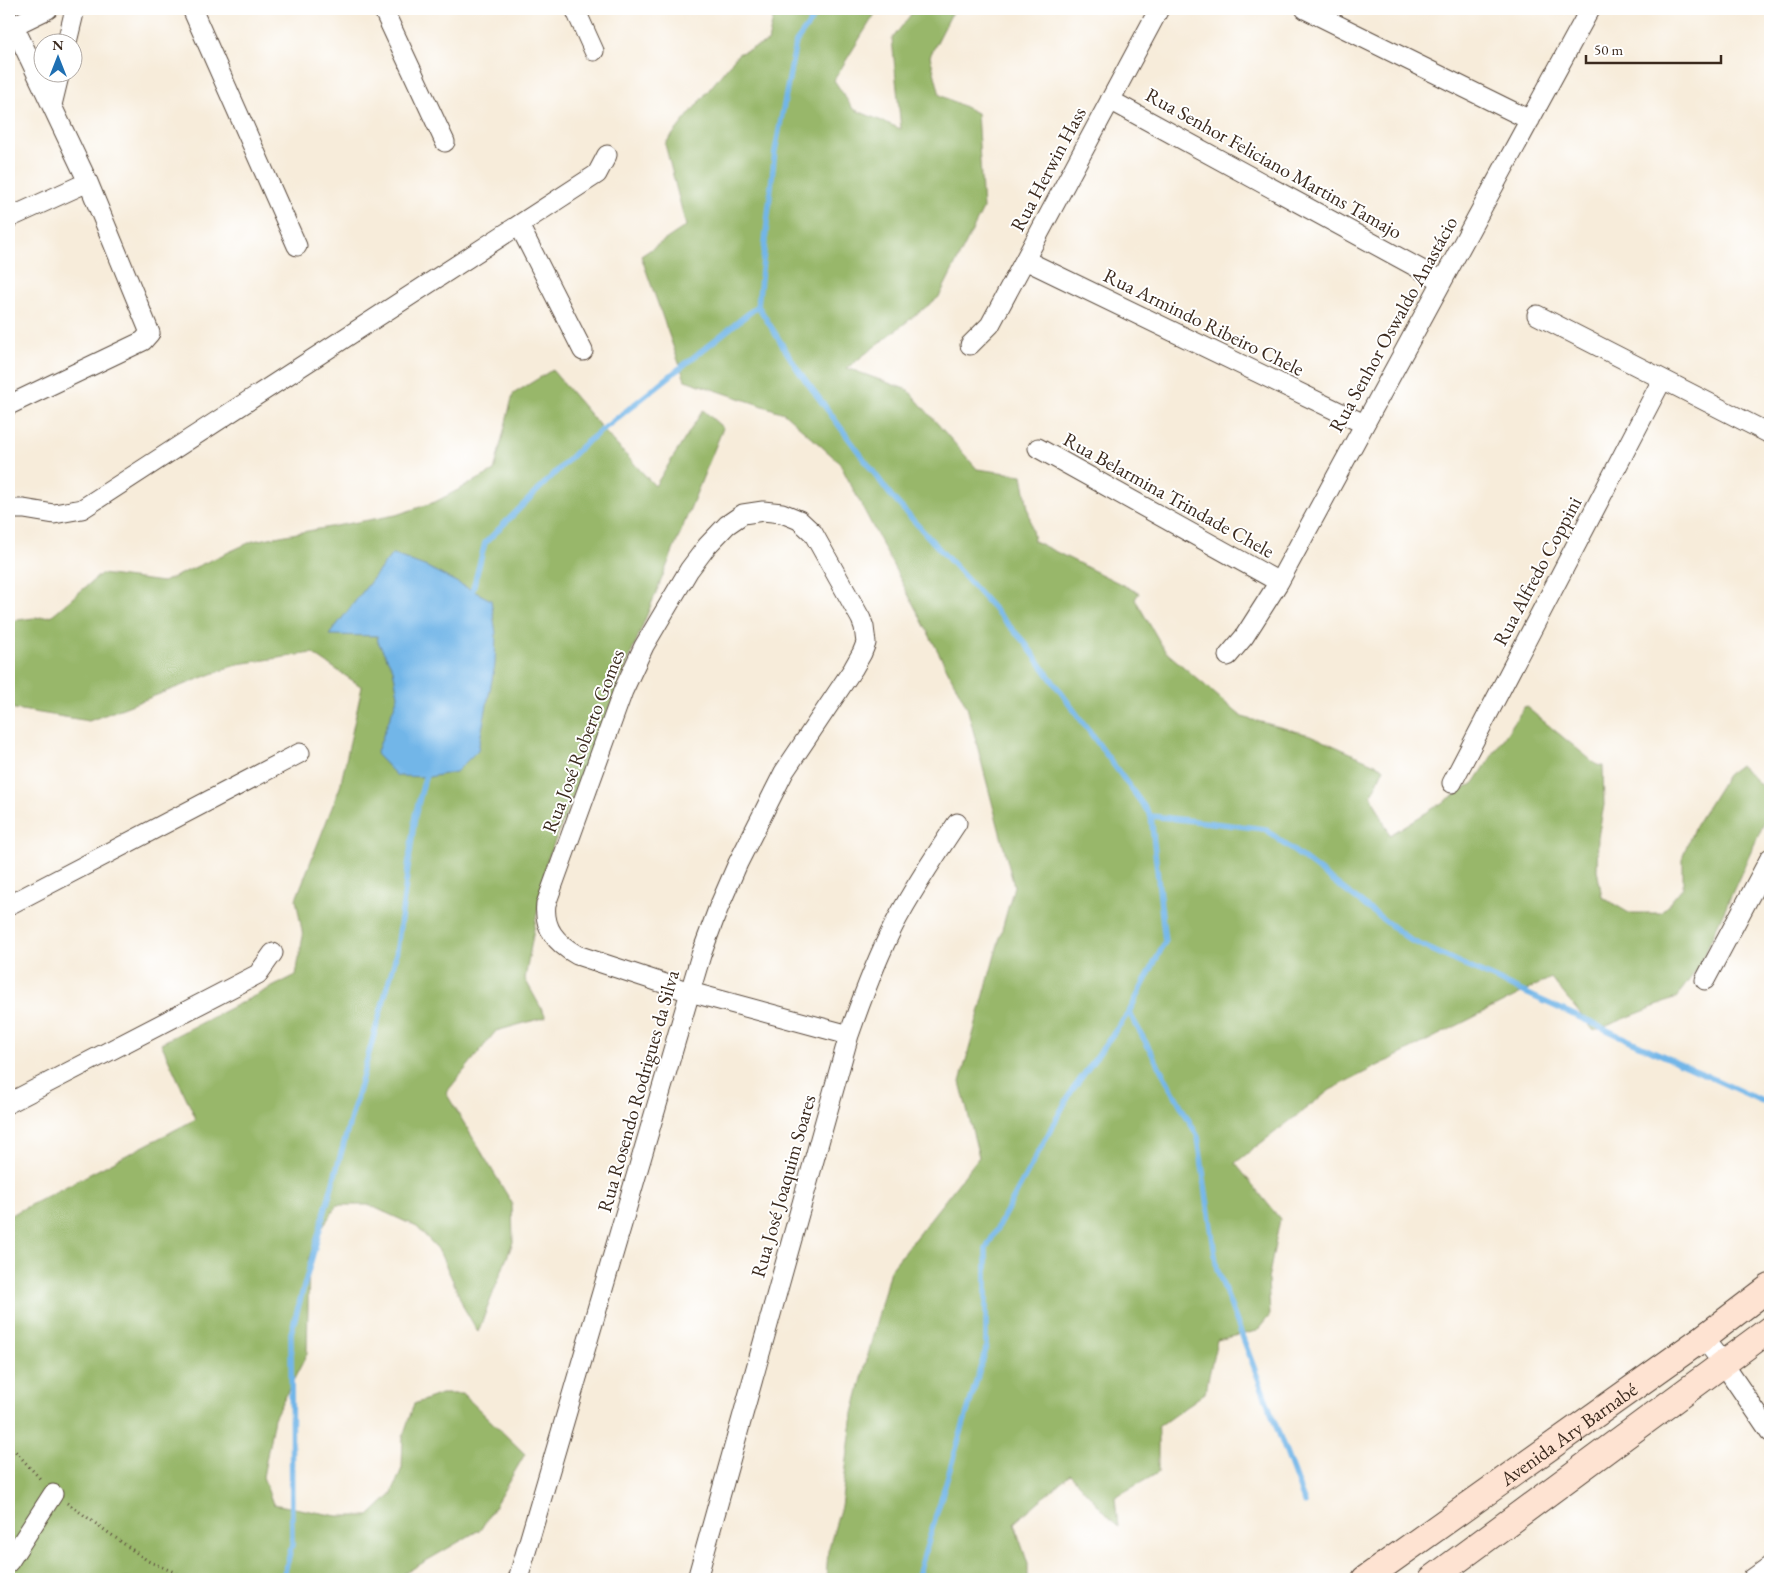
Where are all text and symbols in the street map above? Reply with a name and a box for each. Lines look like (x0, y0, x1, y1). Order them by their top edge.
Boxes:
north arrow (32, 32, 82, 82)
scale bar (1586, 32, 1722, 64)
text: N (52, 36, 64, 54)
text: 50 m (1594, 40, 1623, 59)
street label: Rua Senhor Feliciano Martins Tamajo (1141, 81, 1407, 245)
street label: Rua Herwin Hass (1004, 102, 1092, 236)
street label: Rua Senhor Oswaldo Anastácio (1323, 211, 1463, 437)
street label: Rua Armindo Ribeiro Chele (1099, 262, 1309, 382)
street label: Rua Belarmina Trindade Chele (1059, 426, 1279, 564)
street label: Rua Alfredo Coppini (1487, 492, 1587, 650)
street label: Rua José Roberto Gomes (536, 645, 630, 837)
street label: Rua Rosendo Rodrigues da Silva (591, 967, 685, 1215)
street label: Rua José Joaquim Soares (744, 1091, 822, 1281)
street label: Avenida Ary Barnabé (1494, 1376, 1642, 1492)

